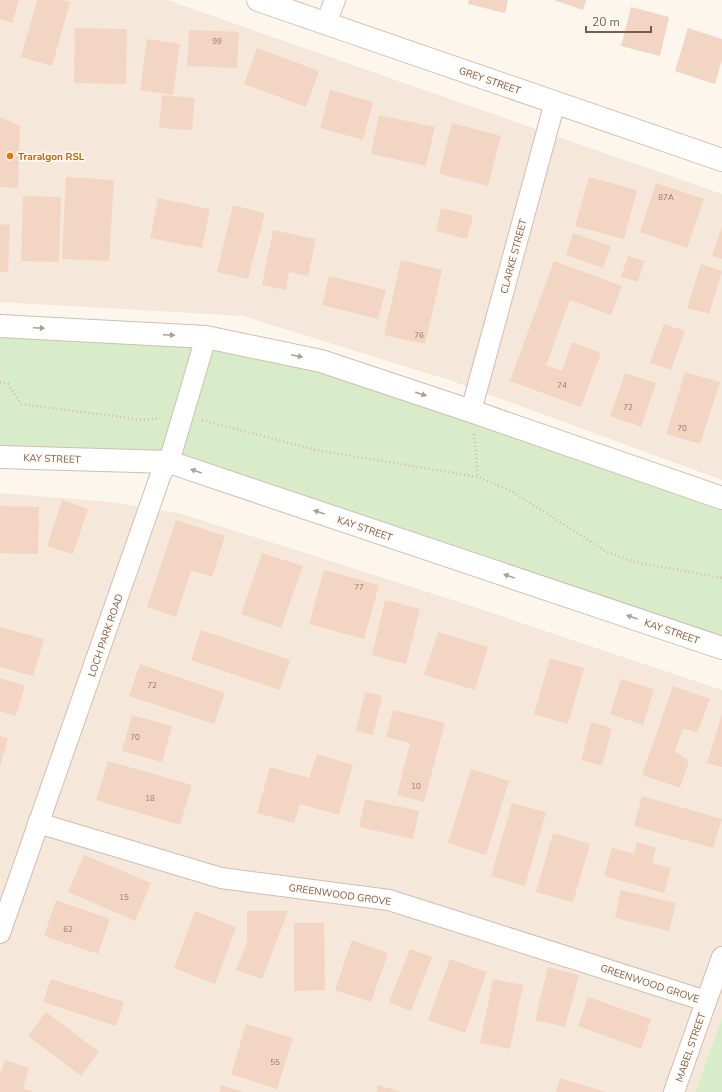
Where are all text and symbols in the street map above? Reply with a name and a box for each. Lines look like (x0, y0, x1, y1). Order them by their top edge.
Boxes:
scale bar (586, 8, 651, 34)
text: 20 m (592, 14, 620, 30)
house number: 99 (212, 36, 222, 47)
street label: GREY STREET (457, 64, 522, 98)
place label: Traralgon RSL (18, 150, 85, 164)
marker: Traralgon RSL (5, 151, 15, 161)
house number: 87A (658, 192, 674, 203)
street label: CLARKE STREET (497, 217, 531, 295)
one-way arrow (33, 325, 45, 332)
house number: 76 (414, 330, 424, 341)
one-way arrow (163, 331, 175, 338)
one-way arrow (291, 353, 303, 359)
house number: 74 (557, 380, 567, 391)
one-way arrow (415, 391, 427, 397)
house number: 72 (623, 402, 633, 413)
house number: 70 (677, 423, 687, 434)
street label: KAY STREET (23, 451, 81, 467)
one-way arrow (190, 468, 202, 474)
one-way arrow (313, 509, 325, 515)
street label: KAY STREET (335, 513, 394, 545)
one-way arrow (502, 573, 514, 579)
house number: 77 (354, 582, 364, 593)
street label: LOCH PARK ROAD (85, 592, 127, 679)
one-way arrow (626, 614, 638, 620)
street label: KAY STREET (642, 616, 701, 648)
house number: 72 (147, 680, 157, 691)
house number: 70 (130, 732, 140, 743)
house number: 10 (411, 781, 421, 792)
house number: 18 (145, 793, 155, 804)
street label: GREENWOOD GROVE (288, 881, 392, 909)
house number: 15 (119, 892, 129, 903)
house number: 62 (63, 924, 73, 935)
street label: GREENWOOD GROVE (598, 961, 701, 1007)
street label: MABEL STREET (672, 1011, 709, 1084)
house number: 55 (270, 1057, 280, 1068)

